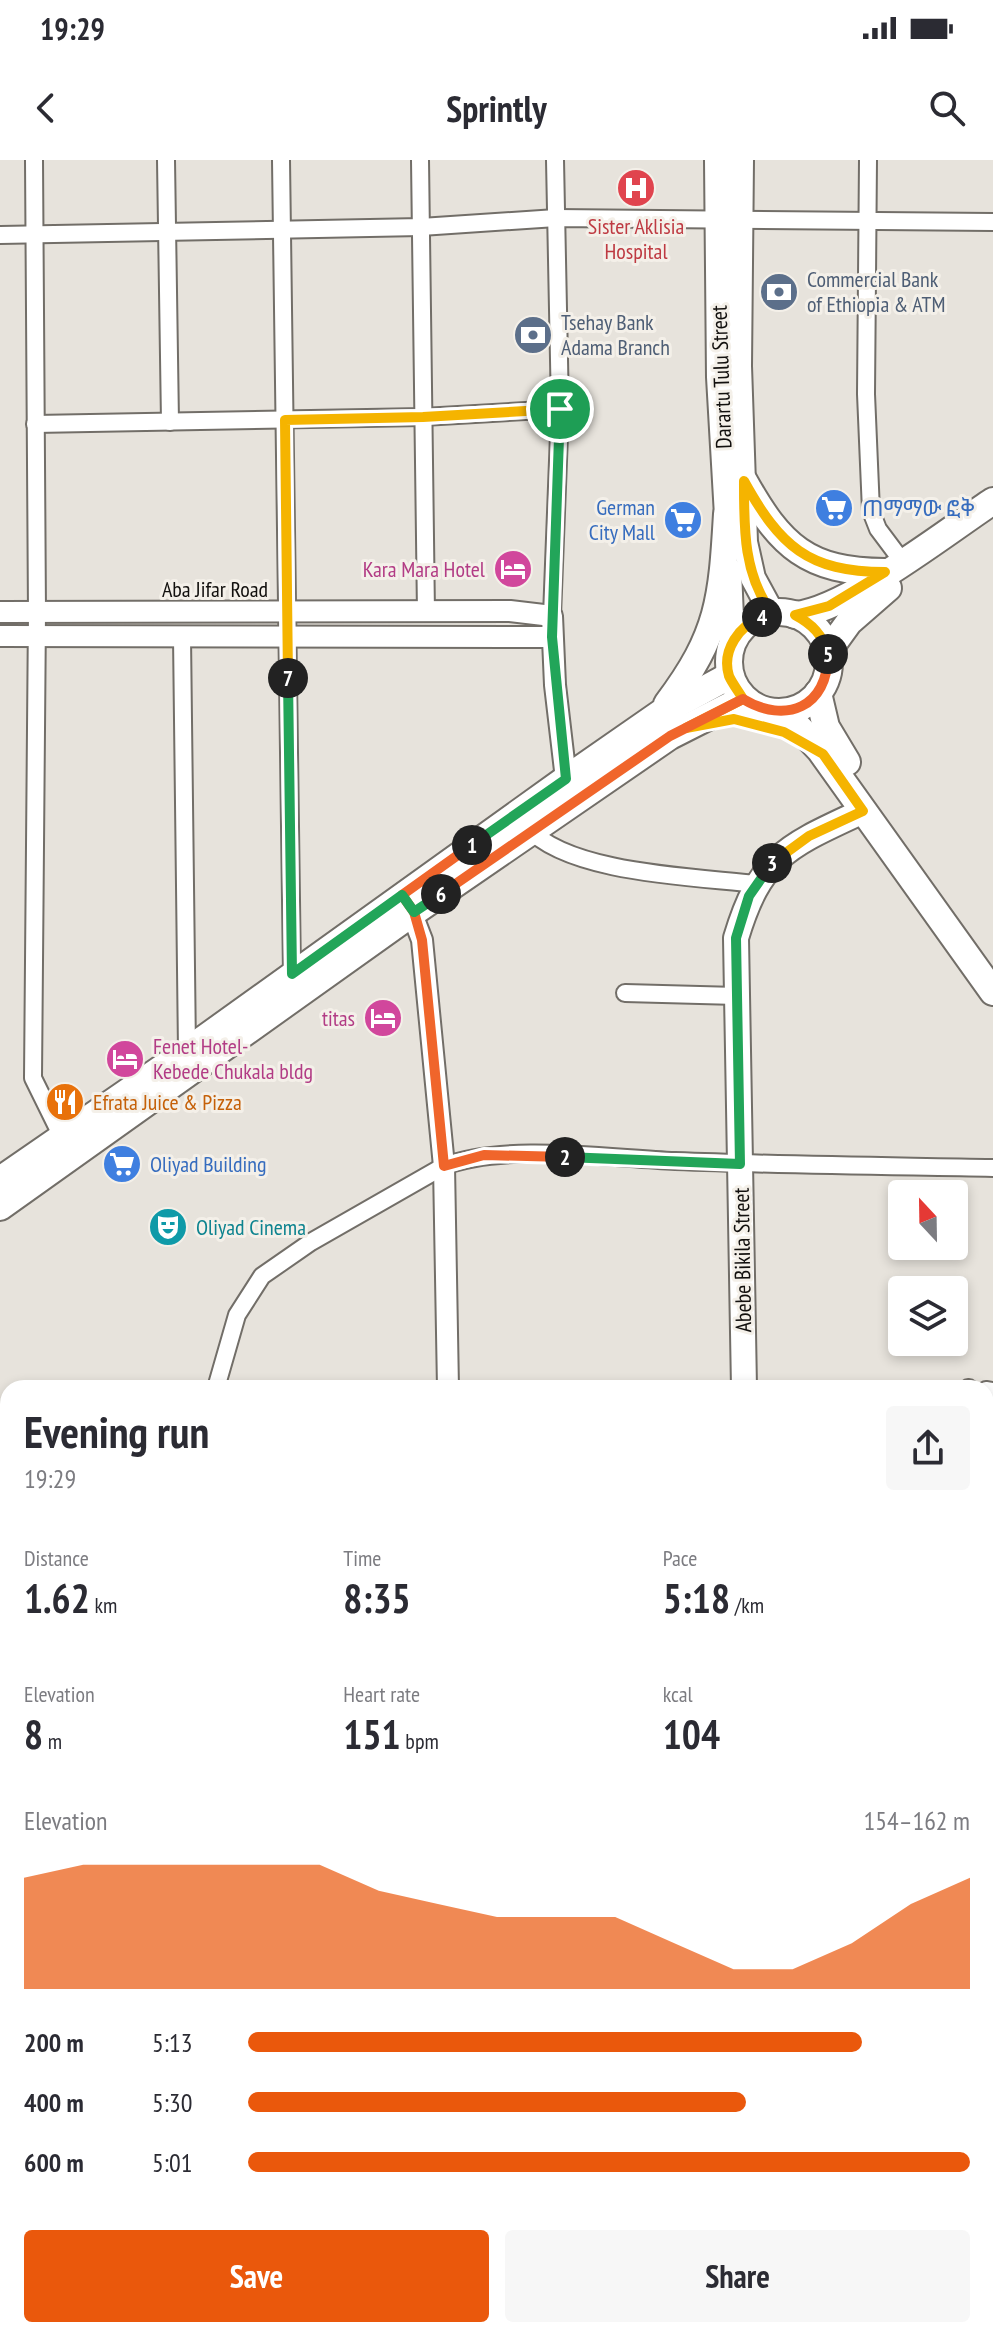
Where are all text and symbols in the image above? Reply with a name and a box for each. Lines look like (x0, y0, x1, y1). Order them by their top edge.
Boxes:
text: 19:29 (40, 9, 105, 48)
text: Sprintly (446, 85, 547, 132)
icon: back (24, 86, 68, 130)
icon: search (925, 86, 969, 130)
hospital icon: Sister Aklisia Hospital (615, 167, 657, 209)
place label: Sister Aklisia Hospital (588, 212, 684, 265)
place label: Commercial Bank of Ethiopia & ATM (807, 265, 945, 318)
bank icon: Commercial Bank of Ethiopia & ATM (758, 271, 800, 313)
street label: Darartu Tulu Street (704, 305, 738, 449)
place label: Tsehay Bank Adama Branch (561, 308, 670, 361)
bank icon: Tsehay Bank Adama Branch (512, 314, 554, 356)
pin (526, 375, 594, 443)
icon: arrive (538, 387, 582, 431)
supermarket icon: ጠማማው ፎቅ (813, 487, 855, 529)
place label: German City Mall (589, 493, 656, 546)
place label: ጠማማው ፎቅ (862, 494, 975, 522)
supermarket icon: German City Mall (662, 499, 704, 541)
hotel icon: Kara Mara Hotel (492, 548, 534, 590)
place label: Kara Mara Hotel (363, 555, 486, 583)
street label: Aba Jifar Road (162, 575, 268, 603)
pin: 4 (742, 597, 782, 637)
text: 4 (757, 603, 767, 631)
pin: 5 (808, 634, 848, 674)
text: 5 (823, 640, 833, 668)
pin: 7 (268, 658, 308, 698)
text: 7 (283, 664, 293, 692)
pin: 1 (452, 825, 492, 865)
text: 1 (467, 831, 477, 859)
pin: 3 (752, 843, 792, 883)
text: 3 (767, 849, 777, 877)
pin: 6 (421, 874, 461, 914)
text: 6 (436, 880, 446, 908)
hotel icon: titas (362, 997, 404, 1039)
place label: titas (322, 1004, 355, 1032)
place label: Fenet Hotel- Kebede Chukala bldg (153, 1032, 313, 1085)
hotel icon: Fenet Hotel- Kebede Chukala bldg (104, 1038, 146, 1080)
restaurant icon: Efrata Juice & Pizza (44, 1081, 86, 1123)
place label: Efrata Juice & Pizza (93, 1088, 242, 1116)
pin: 2 (545, 1137, 585, 1177)
supermarket icon: Oliyad Building (101, 1143, 143, 1185)
text: 2 (560, 1143, 570, 1171)
place label: Oliyad Building (150, 1150, 267, 1178)
north arrow (888, 1180, 968, 1260)
map controls (888, 1180, 968, 1356)
street label: Abebe Bikila Street (727, 1187, 757, 1333)
theatre icon: Oliyad Cinema (147, 1206, 189, 1248)
place label: Oliyad Cinema (196, 1213, 306, 1241)
button: layers (888, 1276, 968, 1356)
text: Evening run (24, 1403, 209, 1460)
button: share (886, 1406, 970, 1490)
text: 19:29 (24, 1462, 76, 1495)
text: Distance (24, 1544, 89, 1572)
text: Time (343, 1544, 381, 1572)
text: Pace (663, 1544, 697, 1572)
text: 1.62 (24, 1572, 90, 1624)
text: 8:35 (343, 1572, 411, 1624)
text: 5:18 (663, 1572, 730, 1624)
text: km (90, 1591, 117, 1619)
text: /km (730, 1591, 764, 1619)
text: Elevation (24, 1680, 95, 1708)
text: Heart rate (343, 1680, 420, 1708)
text: kcal (663, 1680, 693, 1708)
text: 8 (24, 1708, 43, 1760)
text: 151 (343, 1708, 401, 1760)
text: 104 (663, 1708, 720, 1760)
text: m (43, 1727, 62, 1755)
text: bpm (401, 1727, 439, 1755)
text: Elevation (24, 1804, 107, 1837)
text: 154–162 m (864, 1804, 970, 1837)
text: 200 m (24, 2026, 84, 2059)
text: 5:13 (152, 2026, 192, 2059)
text: 400 m (24, 2086, 84, 2119)
text: 5:30 (152, 2086, 192, 2119)
text: 600 m (24, 2146, 84, 2179)
text: 5:01 (152, 2146, 192, 2179)
button: Save (24, 2230, 489, 2322)
button: Share (505, 2230, 970, 2322)

